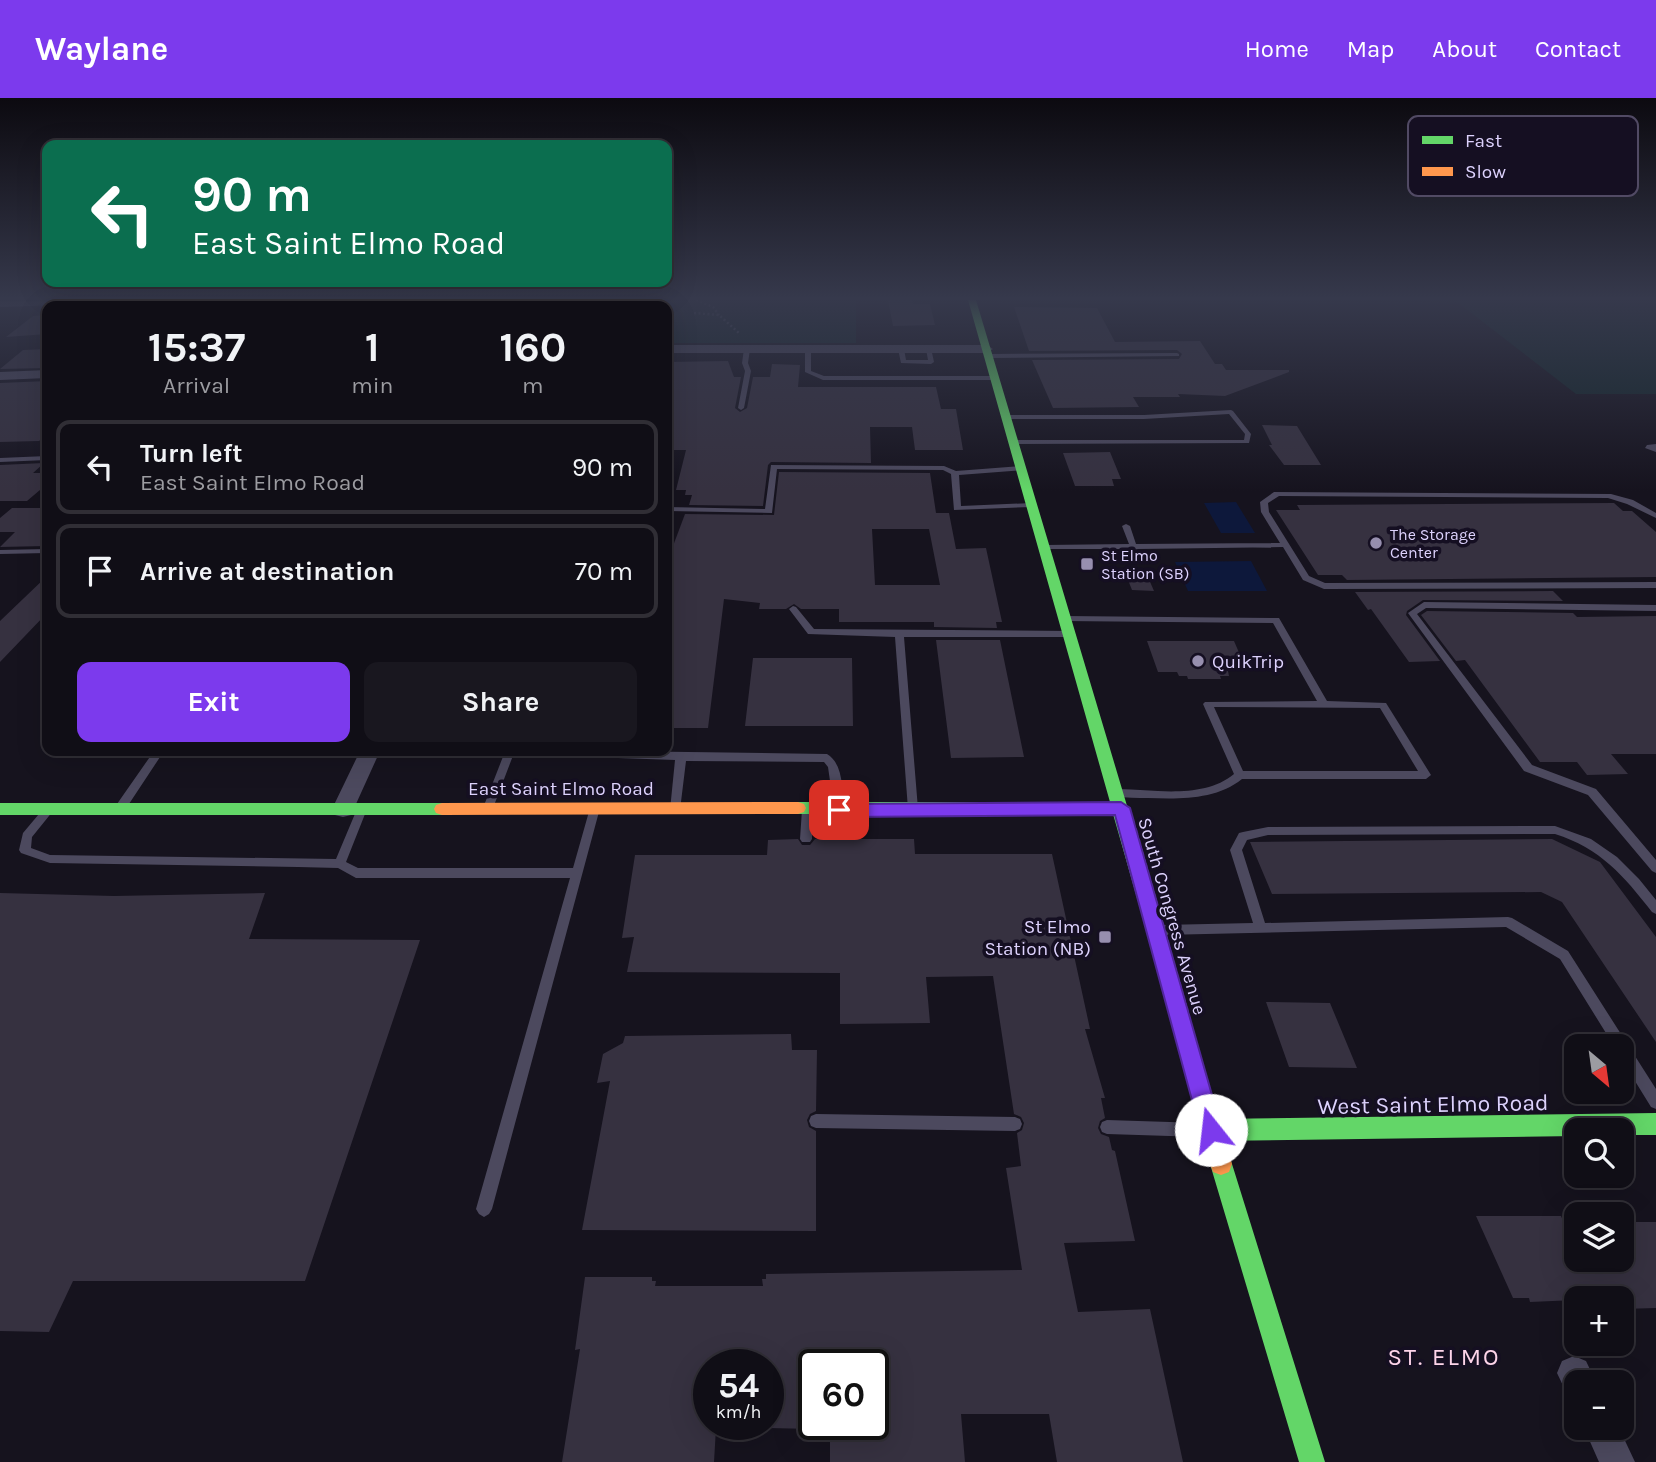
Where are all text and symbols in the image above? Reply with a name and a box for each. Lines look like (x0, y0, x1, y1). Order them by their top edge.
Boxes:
text: Waylane (35, 30, 168, 68)
text: Home (1245, 35, 1309, 63)
text: Map (1347, 35, 1394, 63)
text: About (1432, 35, 1497, 63)
text: Contact (1535, 35, 1621, 63)
legend (1408, 116, 1638, 196)
text: Fast (1465, 130, 1502, 152)
text: Slow (1465, 161, 1506, 183)
text: 90 m (192, 166, 312, 223)
icon: left (77, 168, 168, 259)
text: East Saint Elmo Road (192, 225, 505, 262)
text: 15:37 (148, 322, 245, 372)
text: 1 (365, 322, 380, 372)
text: 160 (499, 322, 566, 372)
text: Arrival (163, 372, 230, 399)
text: min (351, 372, 393, 399)
text: m (522, 372, 543, 399)
text: Turn left (140, 438, 242, 469)
icon: left (81, 448, 119, 486)
text: 90 m (572, 452, 633, 483)
text: East Saint Elmo Road (140, 469, 365, 496)
place label: The Storage Center (1390, 525, 1476, 562)
marker: The Storage Center (1368, 535, 1384, 551)
place label: St Elmo Station (SB) (1101, 546, 1189, 583)
icon: arrive (81, 552, 119, 590)
text: Arrive at destination (140, 556, 394, 587)
text: 70 m (575, 556, 633, 587)
marker: St Elmo Station (SB) (1079, 556, 1095, 572)
place label: QuikTrip (1212, 651, 1284, 673)
marker: QuikTrip (1190, 653, 1206, 669)
button: Exit (77, 662, 350, 742)
button: Share (364, 662, 637, 742)
street label: East Saint Elmo Road (468, 778, 654, 800)
pin (809, 780, 869, 840)
icon: arrive (820, 791, 858, 829)
street label: South Congress Avenue (1133, 815, 1211, 1018)
place label: St Elmo Station (NB) (984, 916, 1091, 960)
marker: St Elmo Station (NB) (1097, 929, 1113, 945)
north arrow (1564, 1034, 1634, 1104)
map controls (1564, 1034, 1634, 1440)
street label: West Saint Elmo Road (1317, 1089, 1549, 1120)
position arrow (1174, 1093, 1248, 1167)
button: search (1564, 1118, 1634, 1188)
button: layers (1564, 1202, 1634, 1272)
button: + (1564, 1286, 1634, 1356)
district label: ST. ELMO (1387, 1343, 1501, 1371)
speed limit sign: 60 (798, 1349, 889, 1440)
text: 54 (718, 1365, 759, 1406)
button: − (1564, 1370, 1634, 1440)
text: km/h (716, 1401, 761, 1423)

